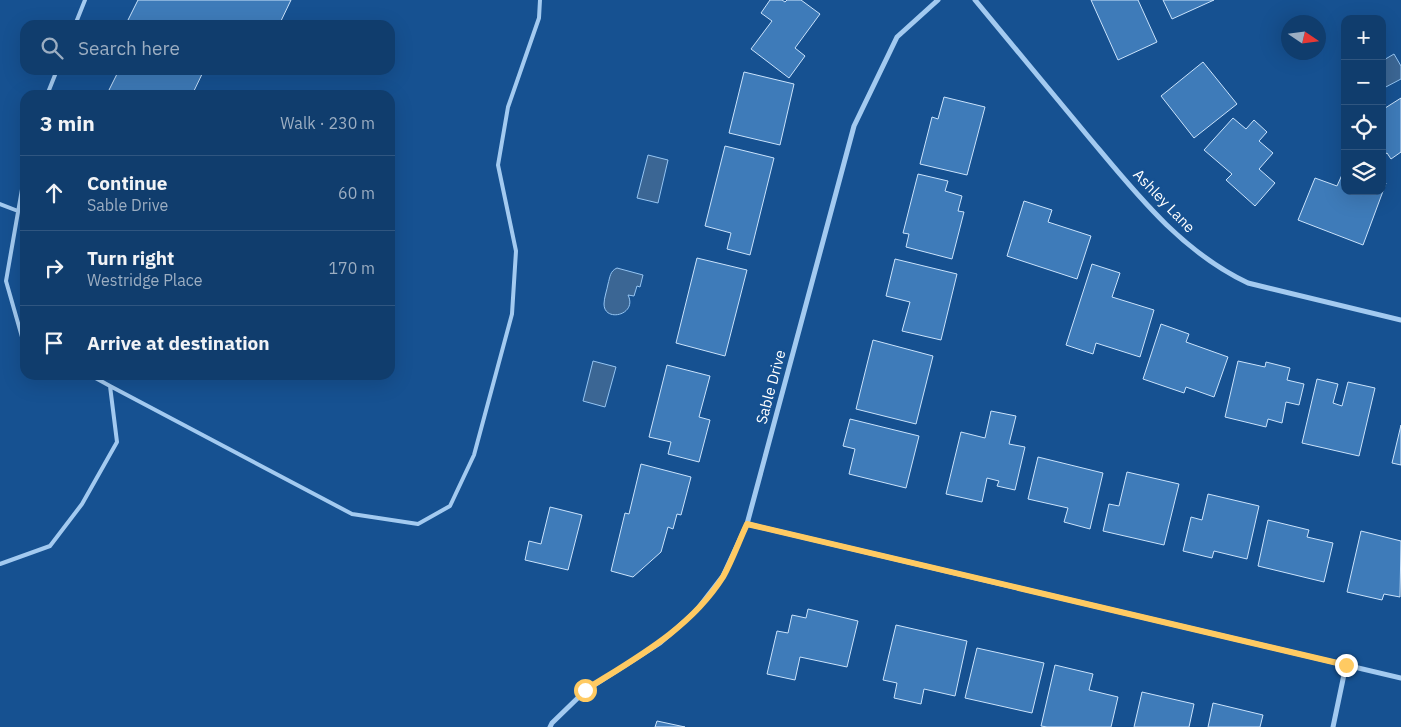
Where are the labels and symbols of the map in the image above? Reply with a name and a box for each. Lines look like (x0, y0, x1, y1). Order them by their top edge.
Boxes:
north arrow (1281, 15, 1326, 60)
street label: Ashley Lane (1129, 165, 1199, 236)
street label: Sable Drive (751, 348, 790, 426)
route end (1335, 654, 1358, 677)
route start (574, 679, 597, 702)

